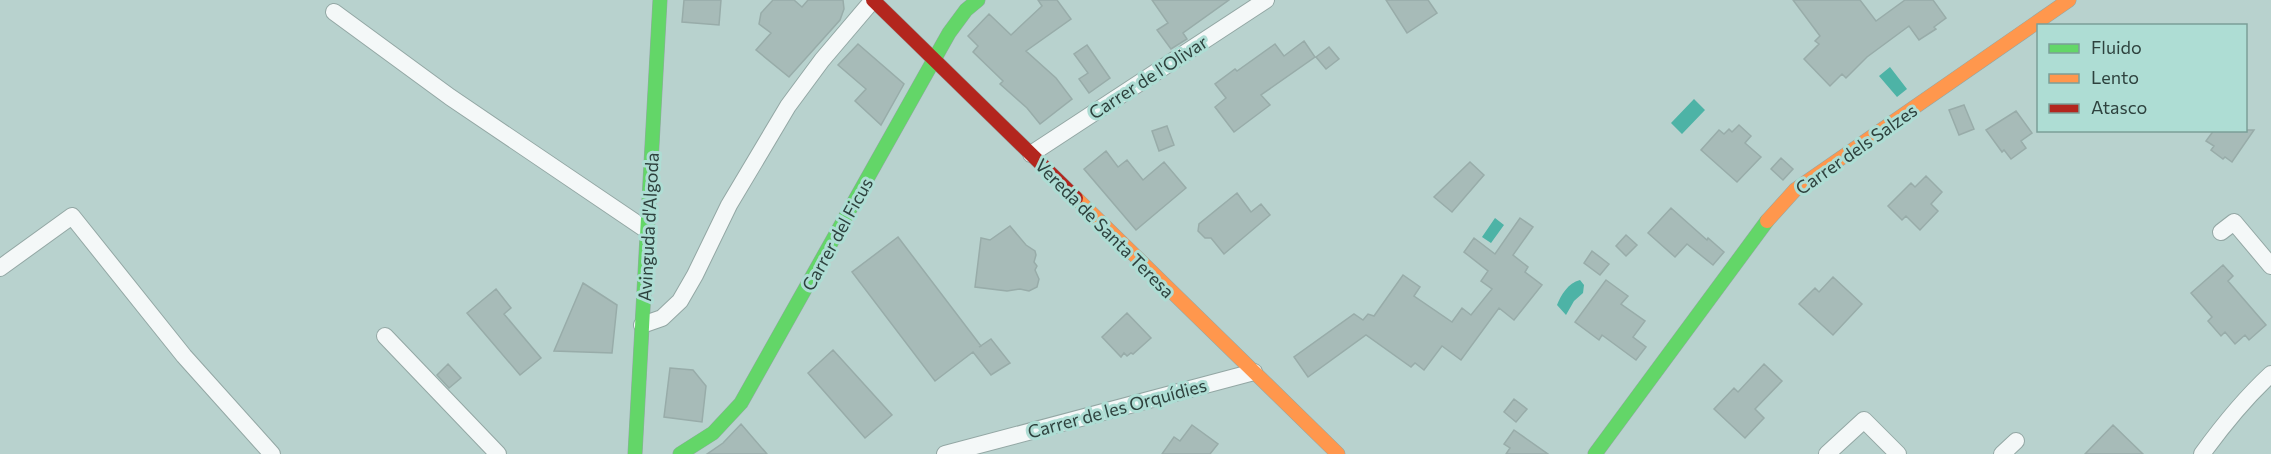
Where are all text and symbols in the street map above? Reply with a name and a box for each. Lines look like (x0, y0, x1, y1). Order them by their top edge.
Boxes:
legend (2037, 24, 2247, 132)
street label: Carrer de l'Olivar (1085, 30, 1211, 124)
text: Fluido (2091, 36, 2142, 58)
text: Lento (2091, 66, 2139, 88)
text: Atasco (2091, 96, 2147, 118)
street label: Carrer dels Salzes (1791, 99, 1921, 199)
street label: Avinguda d'Algoda (633, 152, 663, 302)
street label: Vereda de Santa Teresa (1031, 154, 1179, 302)
street label: Carrer del Ficus (797, 174, 877, 294)
street label: Carrer de les Orquídies (1025, 374, 1209, 442)

